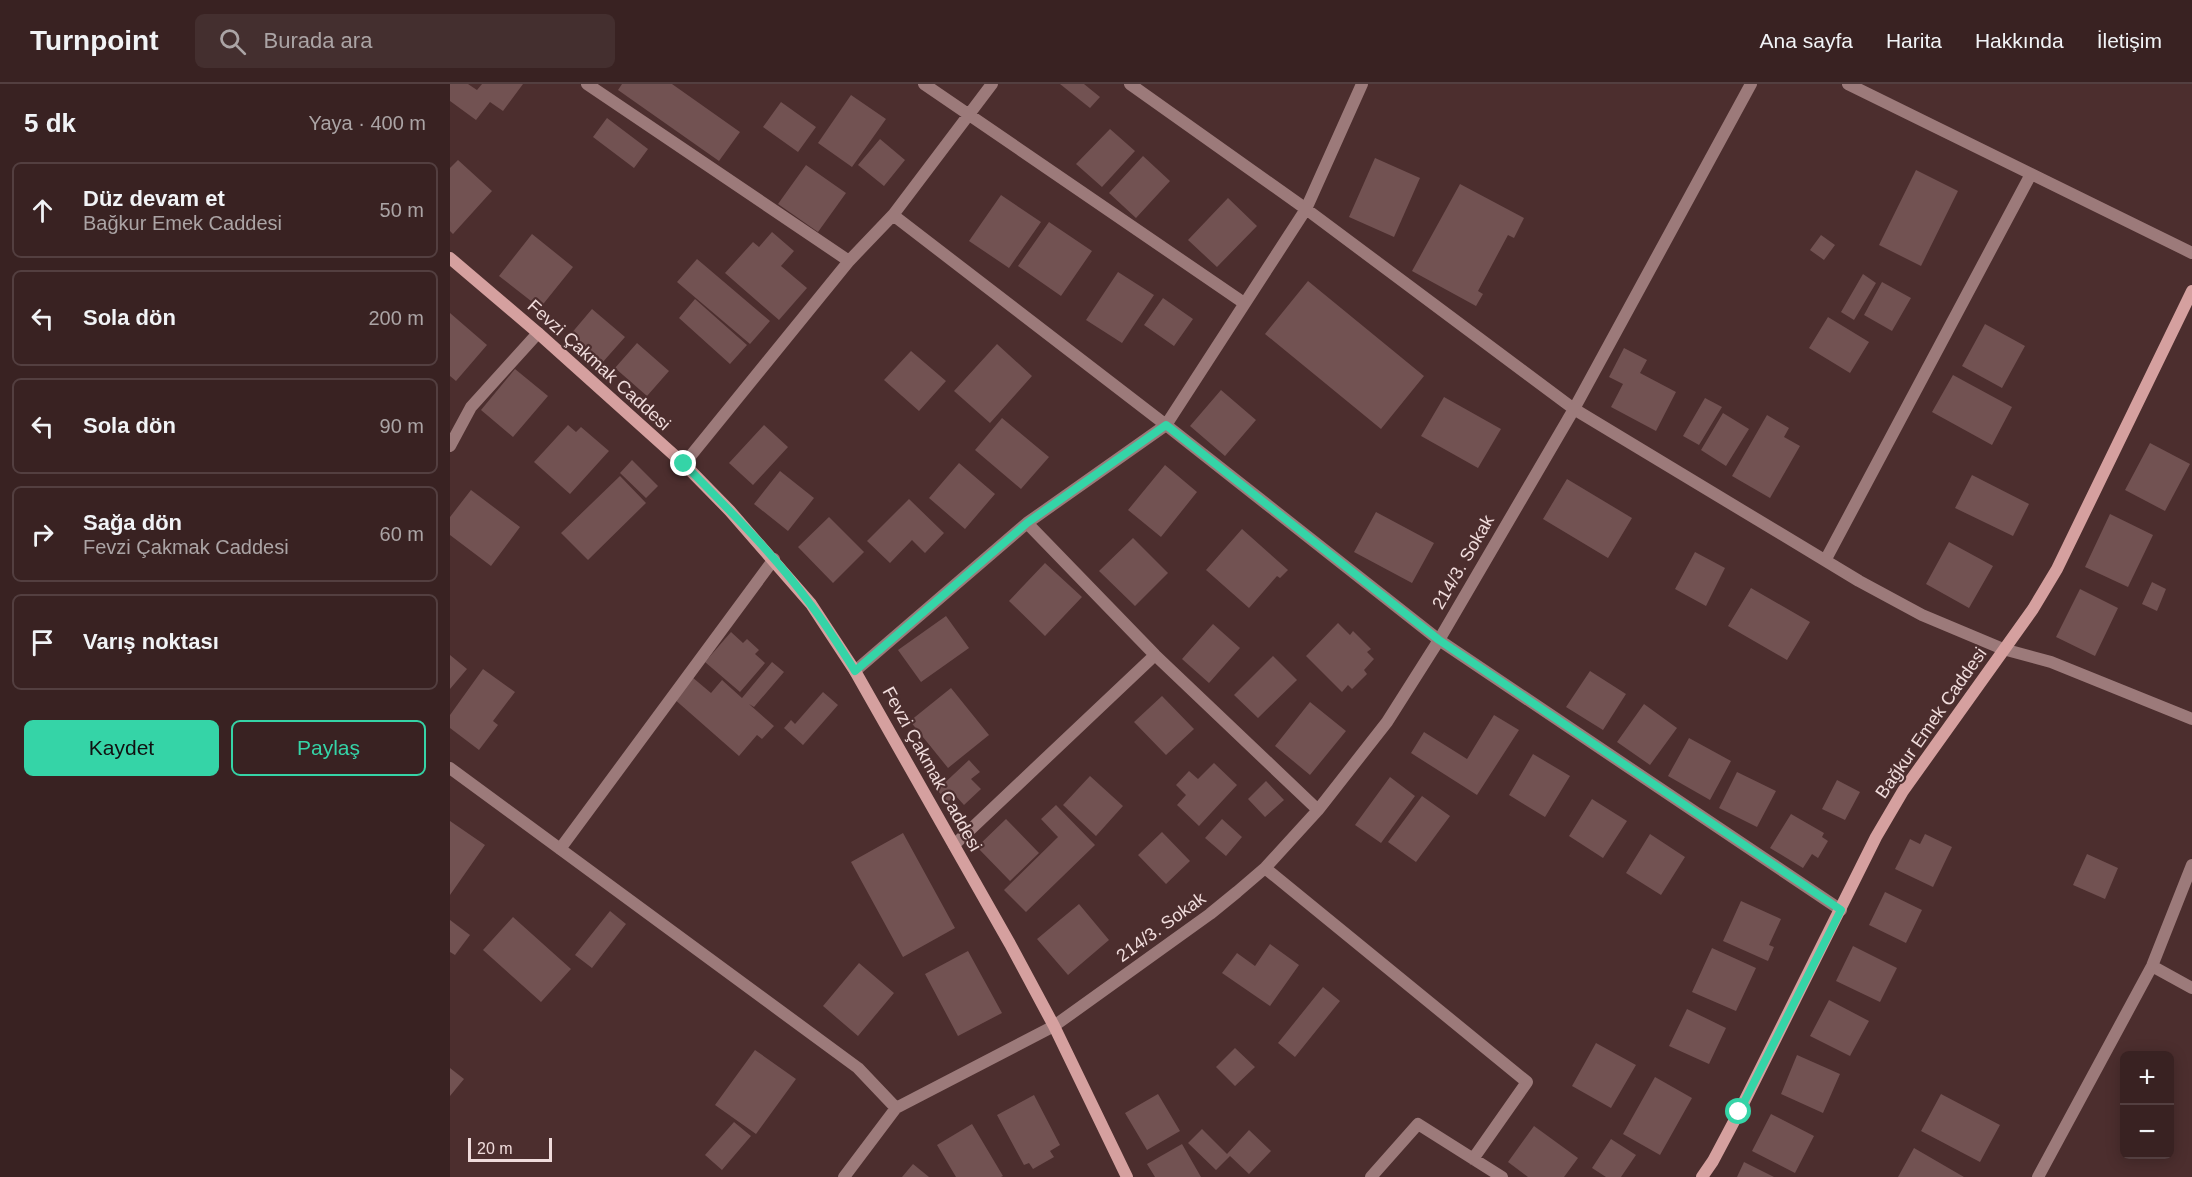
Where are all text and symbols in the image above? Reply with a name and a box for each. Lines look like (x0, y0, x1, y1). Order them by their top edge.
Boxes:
search box (195, 14, 615, 68)
text: Turnpoint (30, 25, 159, 56)
icon: search (216, 25, 249, 58)
text: Burada ara (264, 28, 372, 53)
text: Ana sayfa (1760, 29, 1853, 52)
text: Harita (1886, 29, 1942, 52)
text: Hakkında (1975, 29, 2064, 52)
text: İletişim (2097, 29, 2162, 52)
text: 5 dk (24, 108, 76, 138)
text: Yaya · 400 m (309, 112, 426, 134)
text: Düz devam et (83, 186, 225, 211)
icon: ahead (26, 194, 59, 227)
text: 50 m (380, 199, 424, 221)
text: Bağkur Emek Caddesi (83, 212, 282, 234)
street label: Fevzi Çakmak Caddesi (524, 296, 674, 434)
icon: left (26, 302, 59, 335)
text: Sola dön (83, 305, 176, 330)
text: 200 m (368, 307, 424, 329)
icon: left (26, 410, 59, 443)
text: Sola dön (83, 413, 176, 438)
text: 90 m (380, 415, 424, 437)
route end (670, 450, 696, 476)
text: Sağa dön (83, 510, 182, 535)
street label: 214/3. Sokak (1428, 511, 1498, 613)
icon: right (26, 518, 59, 551)
text: 60 m (380, 523, 424, 545)
text: Fevzi Çakmak Caddesi (83, 536, 289, 558)
icon: arrive (26, 626, 59, 659)
text: Varış noktası (83, 629, 219, 654)
street label: Bağkur Emek Caddesi (1871, 644, 1991, 802)
street label: Fevzi Çakmak Caddesi (878, 683, 986, 855)
button: Kaydet (24, 720, 219, 776)
button: Paylaş (231, 720, 426, 776)
street label: 214/3. Sokak (1113, 887, 1210, 966)
map controls (2120, 1051, 2174, 1159)
button: + (2120, 1051, 2174, 1105)
route start (1725, 1098, 1751, 1124)
button: − (2120, 1105, 2174, 1159)
scale bar (468, 1135, 552, 1162)
text: 20 m (477, 1140, 513, 1157)

